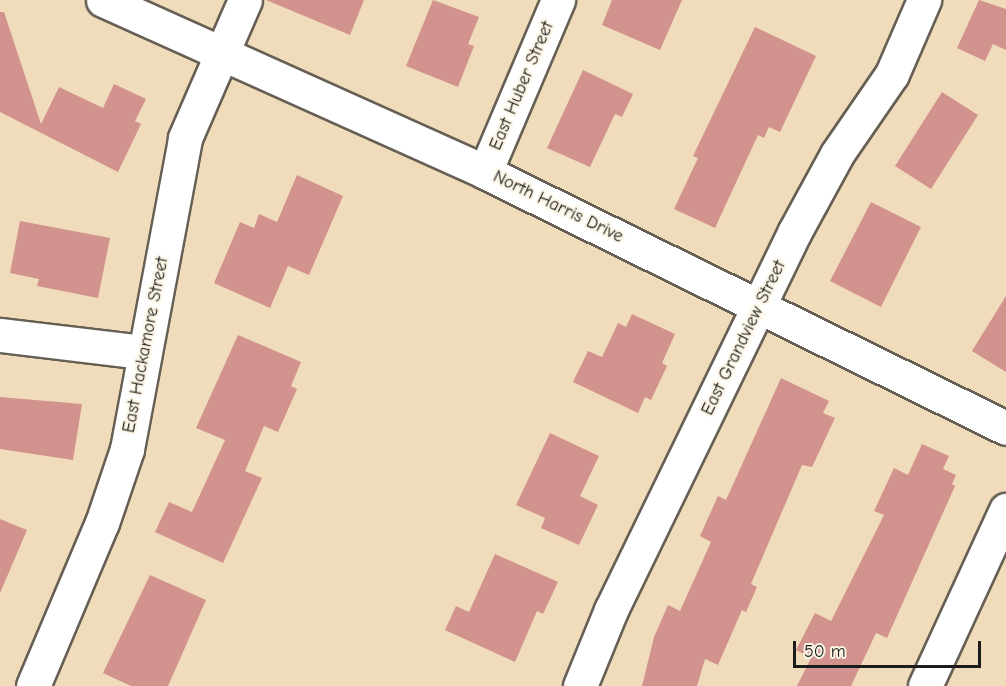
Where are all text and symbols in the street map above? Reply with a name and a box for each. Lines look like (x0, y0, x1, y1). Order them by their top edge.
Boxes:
street label: East Huber Street (485, 18, 559, 154)
street label: North Harris Drive (489, 166, 627, 248)
street label: East Hackamore Street (118, 255, 174, 435)
street label: East Grandview Street (697, 257, 791, 419)
scale bar (796, 629, 984, 667)
text: 50 m (804, 641, 846, 662)

